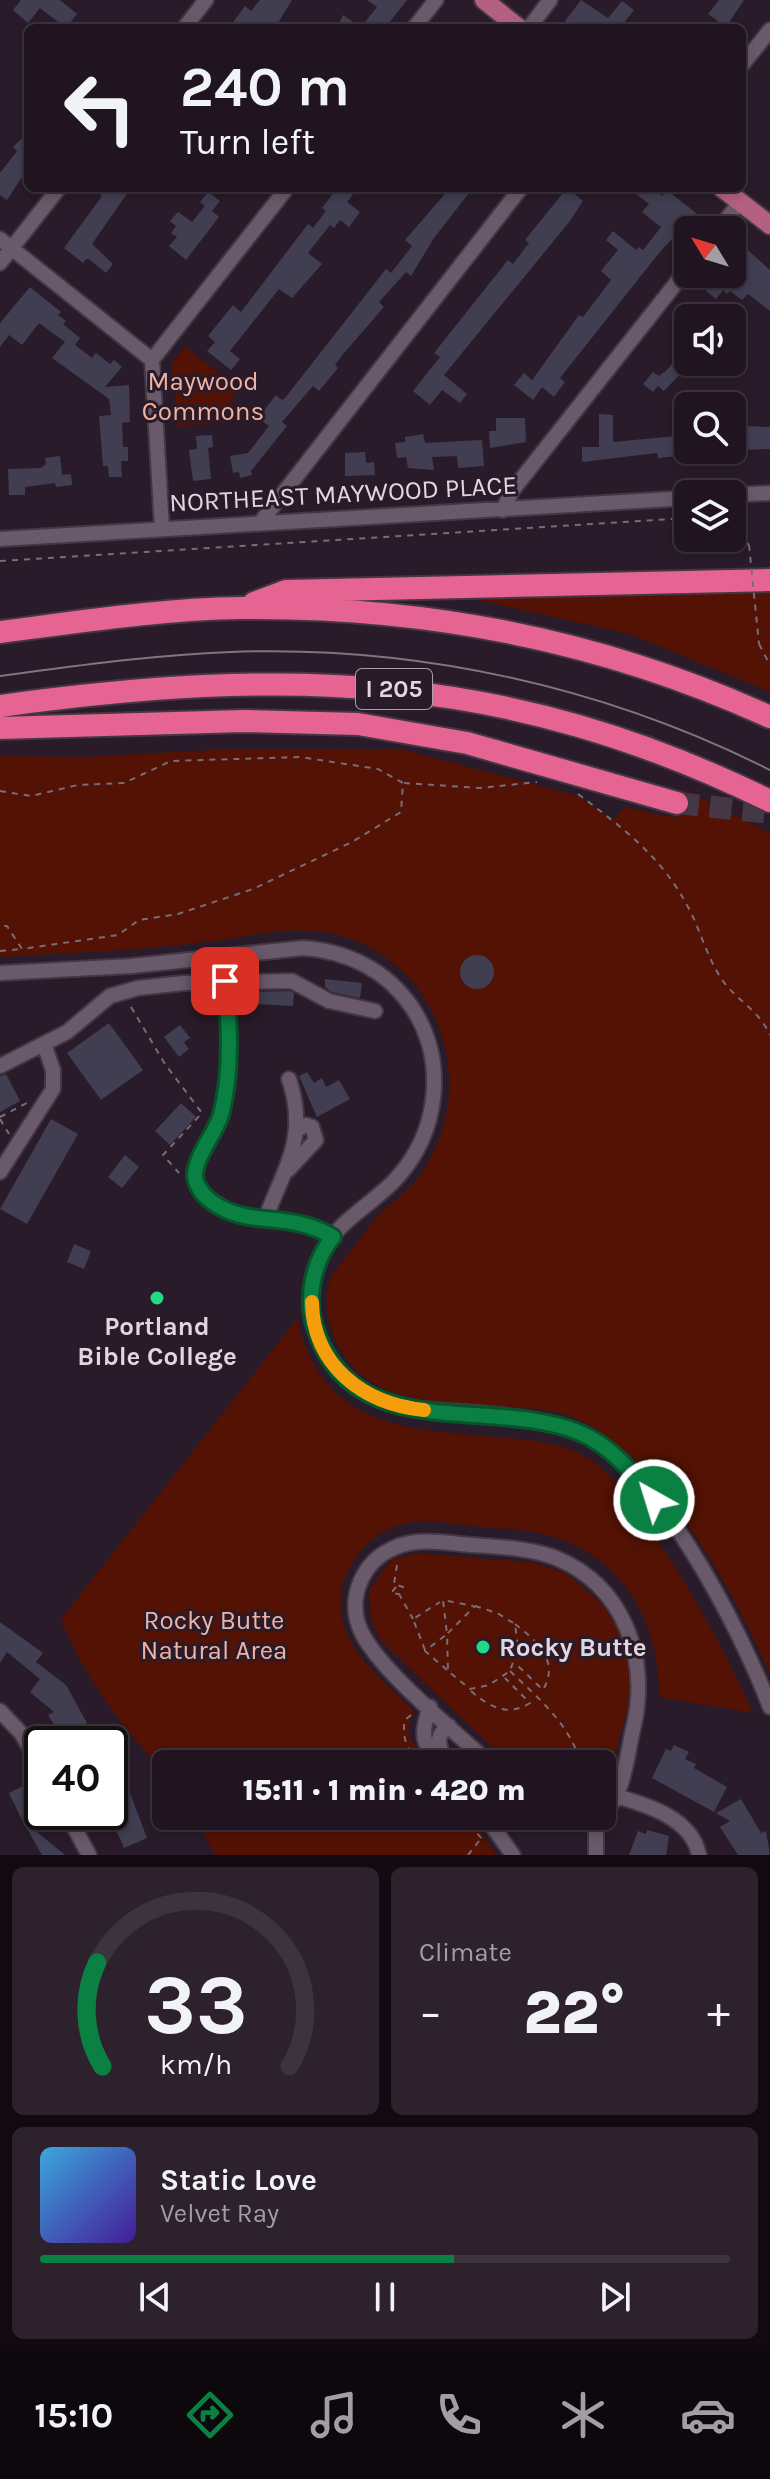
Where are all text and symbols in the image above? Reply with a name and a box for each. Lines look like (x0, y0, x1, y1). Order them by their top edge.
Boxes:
text: 240 m (180, 54, 350, 119)
icon: left (48, 56, 152, 160)
text: Turn left (180, 121, 315, 163)
north arrow (674, 216, 746, 288)
map controls (674, 216, 746, 552)
button: sound (674, 304, 746, 376)
park label: Maywood Commons (142, 366, 264, 427)
button: search (674, 392, 746, 464)
street label: NORTHEAST MAYWOOD PLACE (168, 469, 518, 519)
button: layers (674, 480, 746, 552)
road number: I 205 (356, 669, 432, 709)
pin (191, 947, 259, 1015)
icon: arrive (203, 959, 247, 1003)
marker: Portland Bible College (148, 1289, 166, 1307)
place label: Portland Bible College (77, 1311, 237, 1372)
position arrow (612, 1458, 696, 1542)
park label: Rocky Butte Natural Area (141, 1605, 287, 1666)
place label: Rocky Butte (499, 1632, 647, 1663)
marker: Rocky Butte (474, 1638, 492, 1656)
speed limit sign: 40 (24, 1726, 128, 1830)
text: 15:11 · 1 min · 420 m (242, 1772, 526, 1808)
text: Climate (419, 1937, 512, 1968)
text: 33 (144, 1957, 247, 2054)
text: 22° (523, 1978, 626, 2048)
text: − (419, 1987, 442, 2038)
text: + (707, 1987, 730, 2038)
text: km/h (159, 2048, 232, 2081)
text: Static Love (160, 2162, 317, 2198)
text: Velvet Ray (160, 2198, 279, 2229)
icon: previous (133, 2275, 177, 2319)
icon: pause (363, 2275, 407, 2319)
icon: next (593, 2275, 637, 2319)
icon: directions (182, 2387, 238, 2443)
icon: music (306, 2387, 362, 2443)
icon: phone (431, 2387, 487, 2443)
icon: climate (555, 2387, 611, 2443)
icon: car (680, 2387, 736, 2443)
text: 15:10 (34, 2394, 113, 2436)

